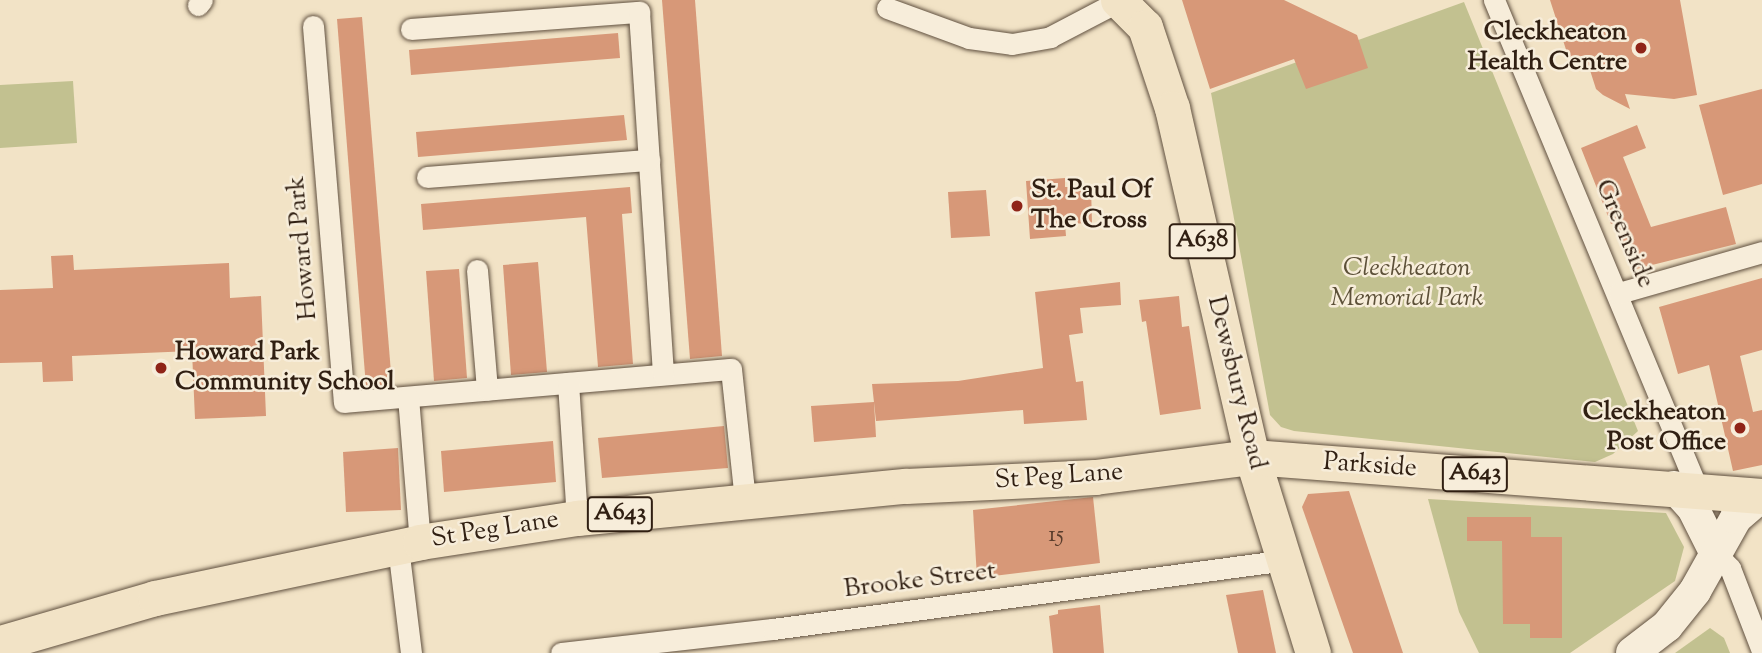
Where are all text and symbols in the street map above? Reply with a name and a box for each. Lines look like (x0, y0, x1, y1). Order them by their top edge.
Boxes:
place label: Cleckheaton Health Centre (1467, 17, 1627, 78)
marker: Cleckheaton Health Centre (1633, 40, 1649, 56)
street label: Howard Park (281, 175, 325, 321)
place label: St. Paul Of The Cross (1031, 175, 1152, 236)
street label: Greenside (1587, 175, 1661, 293)
marker: St. Paul Of The Cross (1009, 198, 1025, 214)
road number: A638 (1167, 221, 1237, 262)
park label: Cleckheaton Memorial Park (1331, 253, 1483, 314)
street label: Dewsbury Road (1199, 293, 1273, 473)
place label: Howard Park Community School (175, 337, 395, 398)
marker: Howard Park Community School (153, 360, 169, 376)
place label: Cleckheaton Post Office (1583, 397, 1726, 458)
marker: Cleckheaton Post Office (1732, 420, 1748, 436)
street label: Parkside (1322, 447, 1418, 485)
road number: A643 (1442, 453, 1508, 494)
street label: St Peg Lane (994, 457, 1124, 497)
road number: A643 (587, 494, 653, 534)
street label: St Peg Lane (429, 505, 561, 555)
house number: 15 (1048, 522, 1064, 550)
street label: Brooke Street (842, 556, 998, 606)

